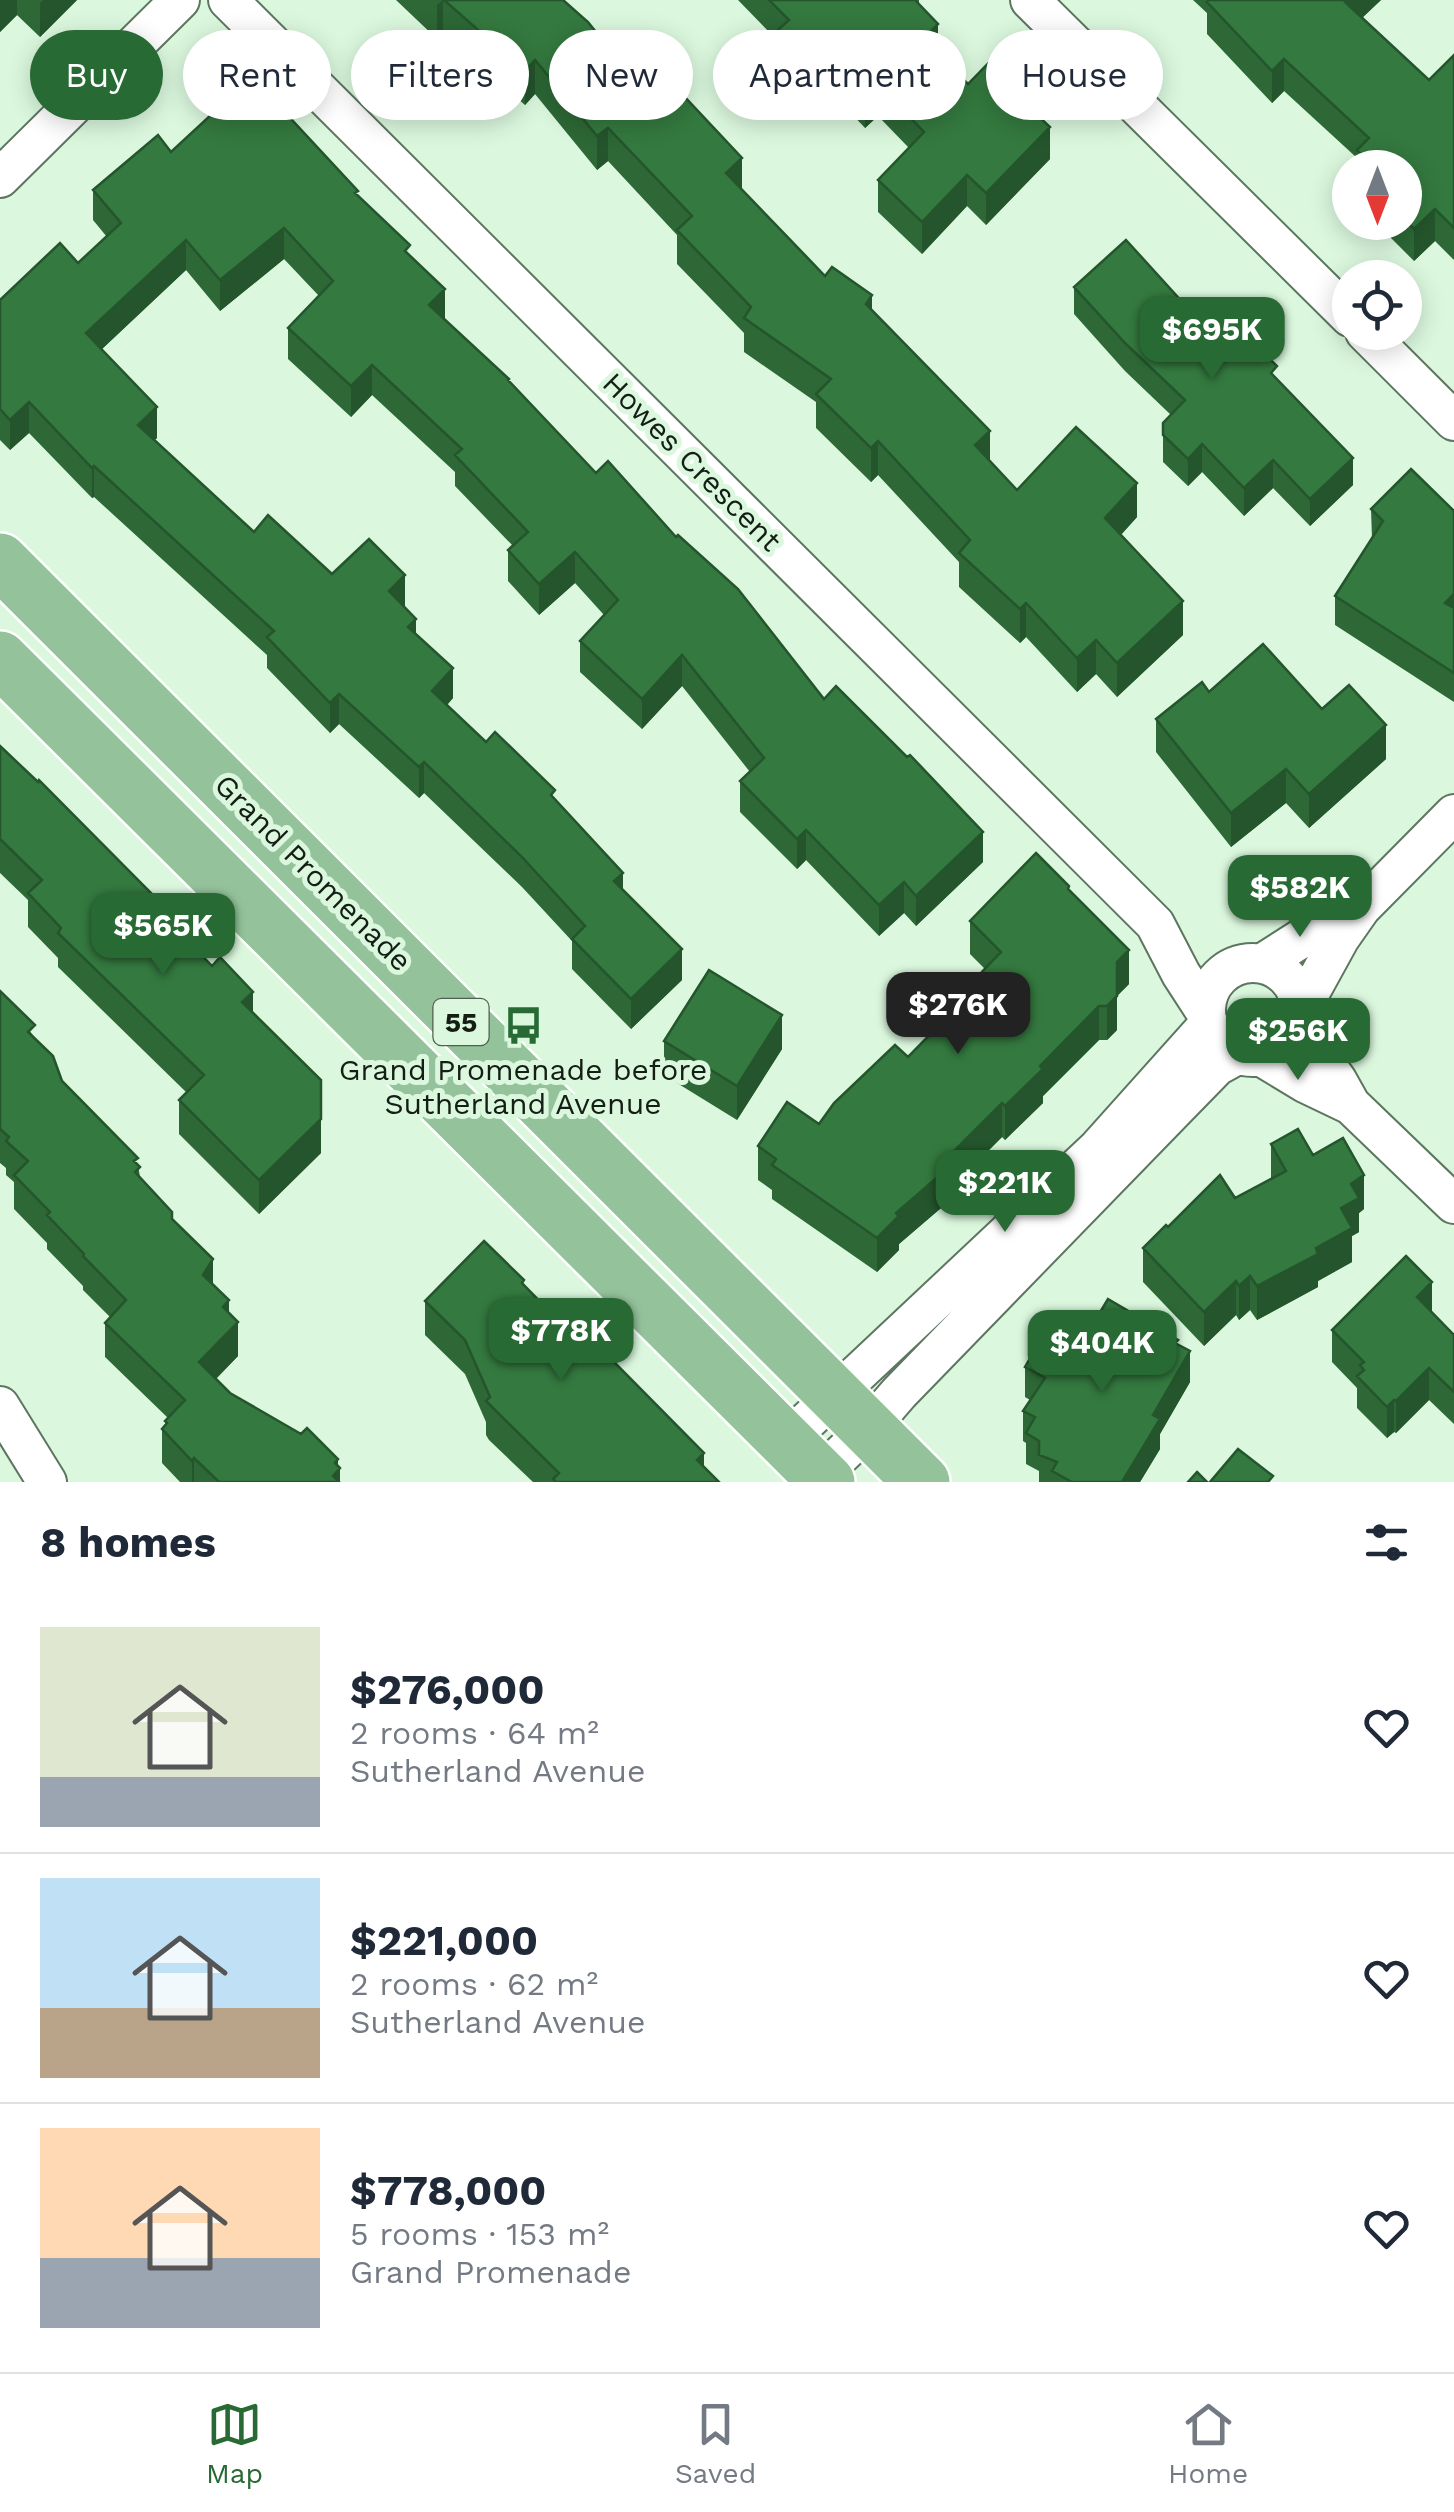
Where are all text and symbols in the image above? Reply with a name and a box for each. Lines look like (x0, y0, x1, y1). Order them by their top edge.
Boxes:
chip: Buy (30, 30, 163, 120)
chip: Rent (183, 30, 331, 120)
chip: Filters (351, 30, 529, 120)
chip: New (549, 30, 693, 120)
chip: Apartment (713, 30, 966, 120)
chip: House (986, 30, 1163, 120)
north arrow (1332, 150, 1422, 240)
map controls (1332, 150, 1422, 350)
button: locate (1332, 260, 1422, 350)
pin: $695K (1142, 297, 1282, 382)
text: $695K (1162, 310, 1262, 348)
street label: Howes Crescent (596, 365, 789, 558)
street label: Grand Promenade (208, 767, 419, 978)
pin: $582K (1230, 855, 1370, 940)
text: $582K (1250, 868, 1350, 906)
pin: $565K (93, 893, 233, 978)
text: $565K (113, 906, 213, 944)
pin: $276K (888, 972, 1028, 1057)
text: $276K (908, 985, 1008, 1023)
pin: $256K (1228, 998, 1368, 1083)
road number: 55 (434, 999, 488, 1045)
bus stop icon: Grand Promenade before Sutherland Avenue (502, 1005, 544, 1047)
text: $256K (1248, 1011, 1348, 1049)
place label: Grand Promenade before Sutherland Avenue (339, 1052, 707, 1121)
pin: $221K (935, 1150, 1075, 1235)
text: $221K (958, 1163, 1052, 1201)
pin: $778K (491, 1298, 631, 1383)
pin: $404K (1032, 1310, 1172, 1395)
text: $778K (510, 1311, 612, 1349)
text: $404K (1050, 1323, 1154, 1361)
icon: filters (1359, 1515, 1414, 1570)
text: 8 homes (40, 1518, 216, 1567)
text: $276,000 (350, 1665, 544, 1714)
icon: home (120, 1667, 240, 1787)
icon: heart (1359, 1700, 1414, 1755)
text: 2 rooms · 64 m² (350, 1714, 599, 1752)
text: Sutherland Avenue (350, 1752, 645, 1790)
text: $221,000 (350, 1916, 538, 1965)
icon: home (120, 1918, 240, 2038)
icon: heart (1359, 1951, 1414, 2006)
text: 2 rooms · 62 m² (350, 1965, 598, 2003)
text: Sutherland Avenue (350, 2003, 645, 2041)
text: $778,000 (350, 2166, 546, 2215)
icon: home (120, 2168, 240, 2288)
icon: heart (1359, 2201, 1414, 2256)
text: 5 rooms · 153 m² (350, 2215, 609, 2253)
text: Grand Promenade (350, 2253, 631, 2291)
tab: Map (206, 2397, 263, 2490)
tab: Saved (675, 2397, 756, 2490)
tab: Home (1168, 2397, 1248, 2490)

